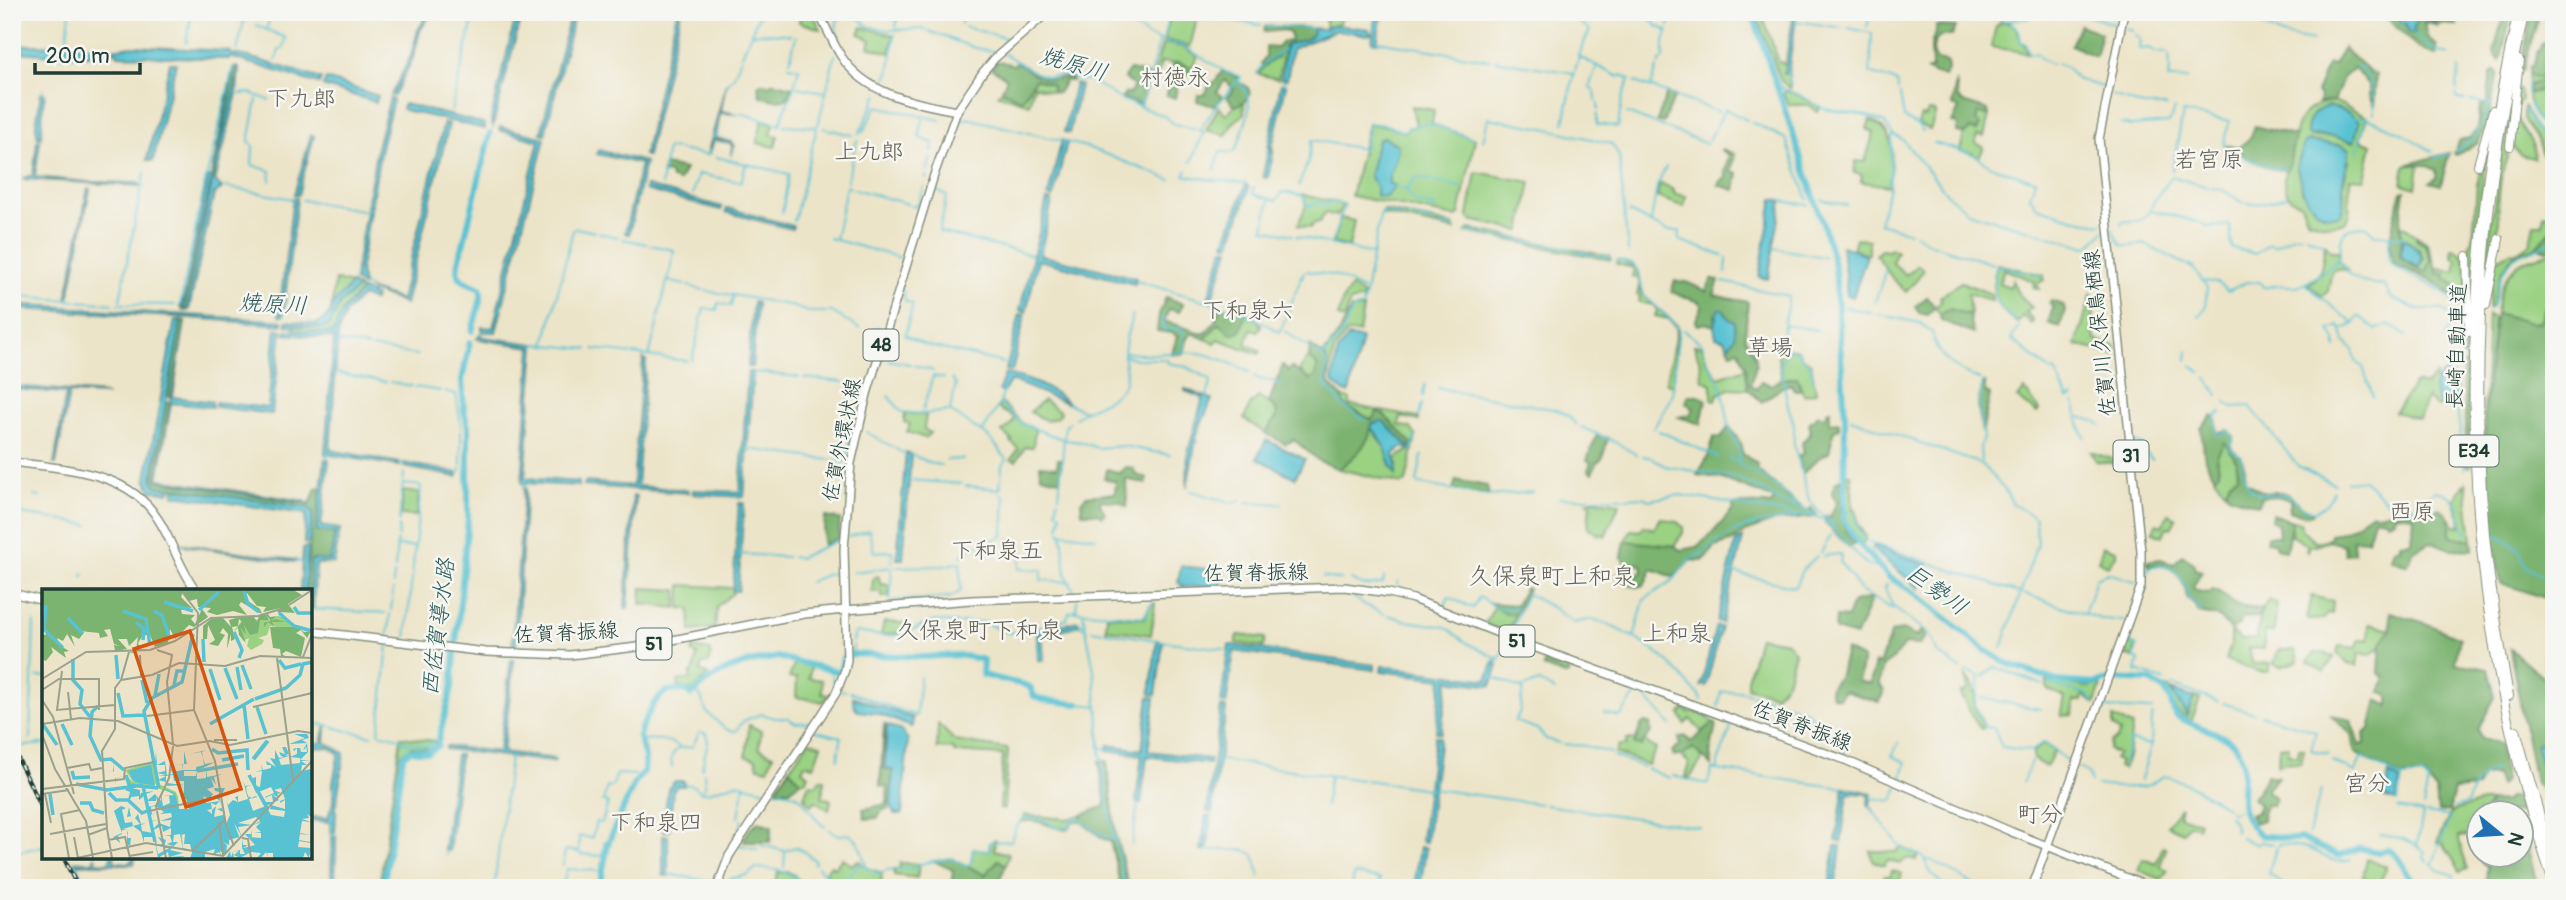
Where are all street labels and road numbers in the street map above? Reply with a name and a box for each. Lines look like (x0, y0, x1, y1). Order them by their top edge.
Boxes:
street label: 佐賀川久保鳥栖線 (2078, 248, 2122, 418)
street label: 長崎自動車道 (2441, 283, 2473, 409)
road number: 48 (864, 330, 898, 360)
street label: 佐賀外環状線 (817, 376, 867, 504)
road number: E34 (2450, 436, 2498, 466)
road number: 31 (2114, 440, 2148, 471)
street label: 佐賀脊振線 (1203, 559, 1309, 587)
street label: 佐賀脊振線 (513, 617, 619, 649)
road number: 51 (1500, 626, 1534, 656)
road number: 51 (636, 628, 672, 660)
street label: 佐賀脊振線 (1748, 695, 1856, 757)

